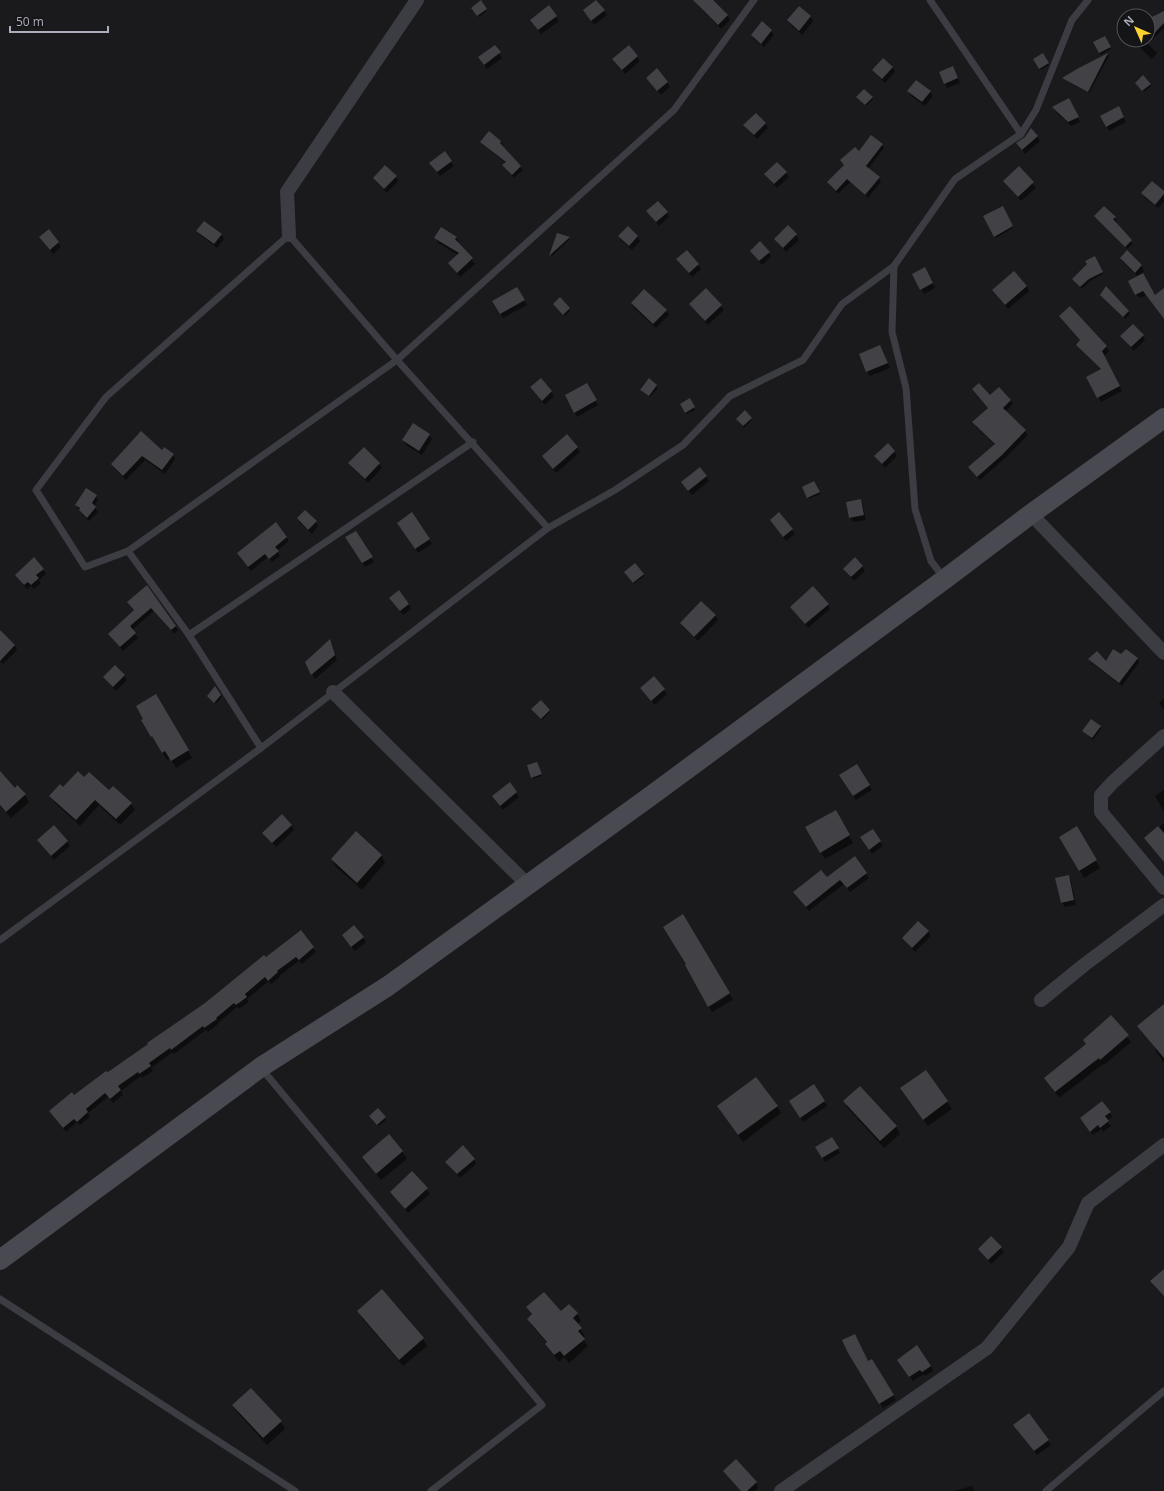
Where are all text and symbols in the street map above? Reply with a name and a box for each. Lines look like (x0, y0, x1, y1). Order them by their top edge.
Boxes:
scale bar (10, 8, 108, 34)
north arrow (1116, 8, 1156, 48)
text: N (1120, 12, 1137, 29)
text: 50 m (16, 13, 44, 30)

